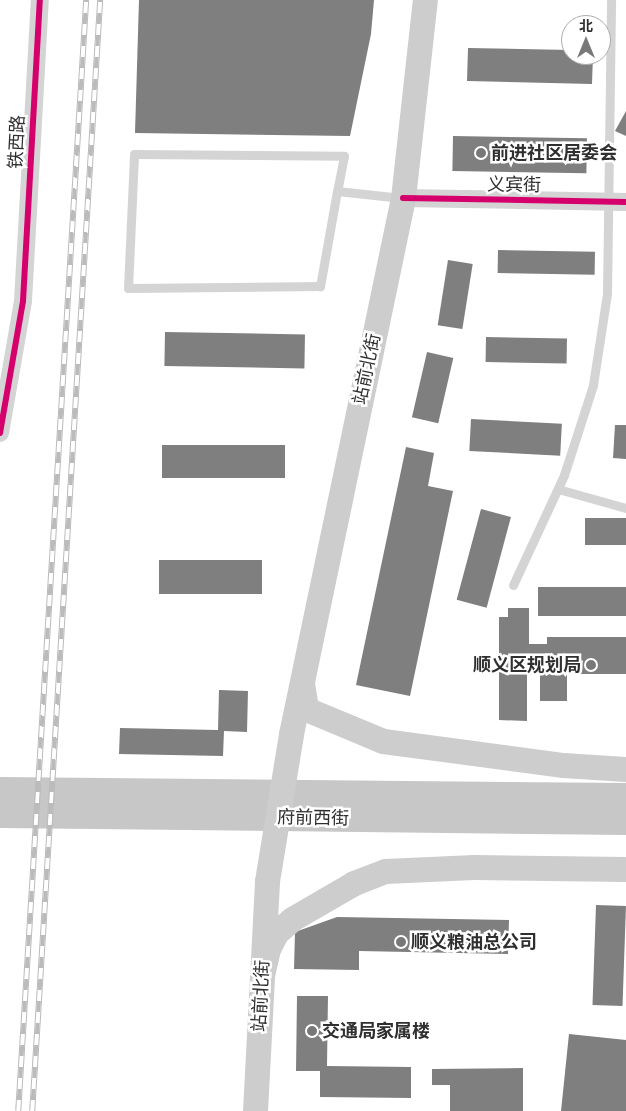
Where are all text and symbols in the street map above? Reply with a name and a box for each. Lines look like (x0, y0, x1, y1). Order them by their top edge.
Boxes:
north arrow (561, 15, 611, 65)
text: 北 (579, 17, 593, 35)
street label: 铁西路 (5, 114, 29, 170)
place label: 前进社区居委会 (491, 142, 617, 164)
marker: 前进社区居委会 (475, 147, 487, 159)
street label: 义宾街 (487, 174, 541, 196)
street label: 站前北街 (349, 332, 385, 406)
place label: 顺义区规划局 (473, 654, 581, 676)
marker: 顺义区规划局 (585, 659, 597, 671)
street label: 府前西街 (277, 807, 349, 829)
place label: 顺义粮油总公司 (411, 931, 537, 953)
marker: 顺义粮油总公司 (395, 936, 407, 948)
street label: 站前北街 (248, 959, 274, 1033)
place label: 交通局家属楼 (322, 1020, 430, 1042)
marker: 交通局家属楼 (306, 1025, 318, 1037)

